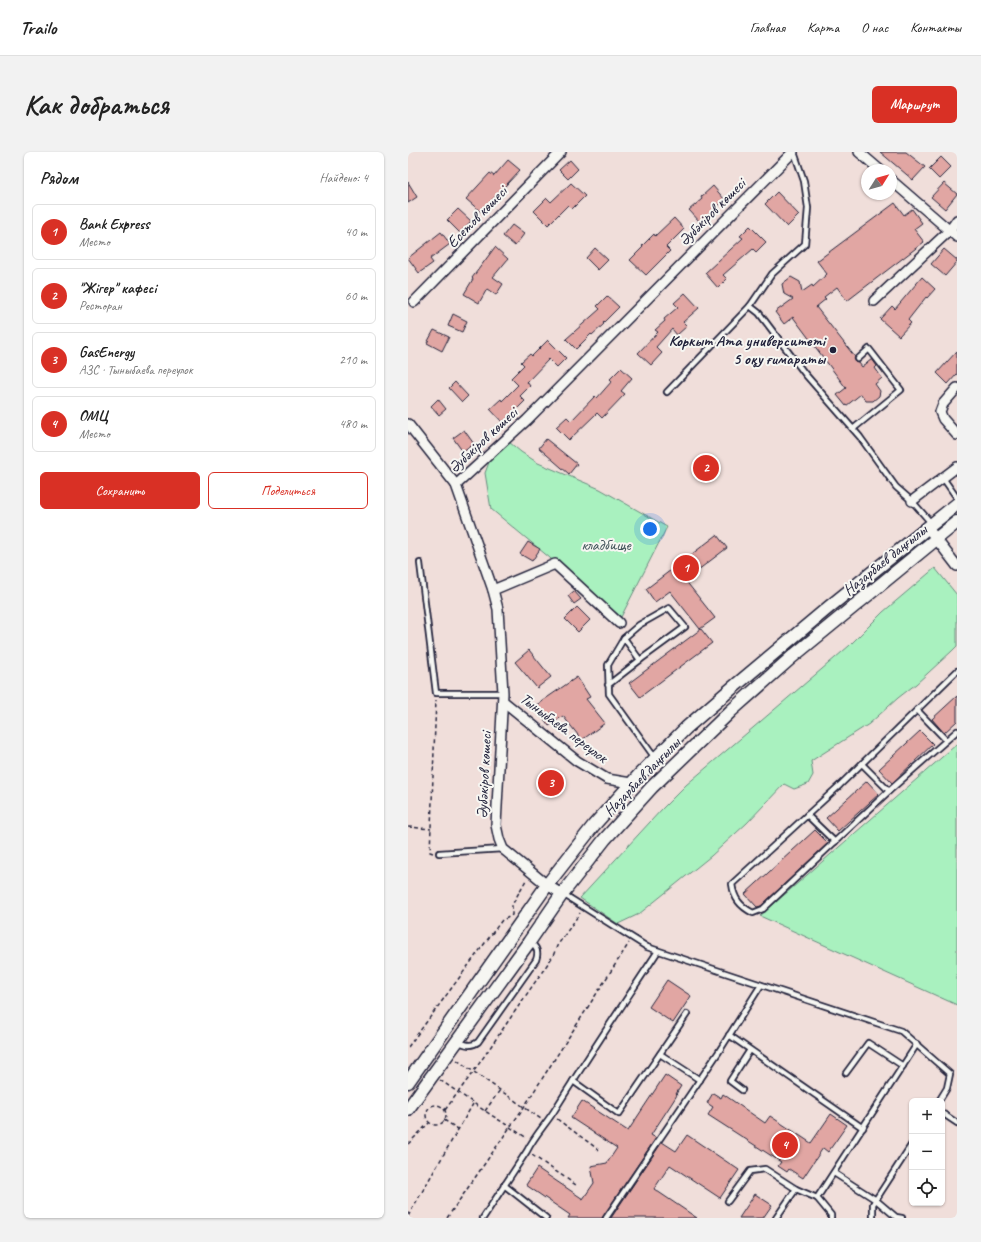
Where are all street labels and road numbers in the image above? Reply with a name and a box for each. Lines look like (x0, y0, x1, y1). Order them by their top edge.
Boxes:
street label: Әубәкіров көшесі (674, 173, 751, 250)
street label: Есетов көшесі (442, 180, 513, 252)
street label: Әубәкіров көшесі (444, 402, 523, 477)
street label: Назарбаев даңғылы (839, 519, 932, 600)
street label: Тыныбаева переулок (516, 688, 613, 768)
street label: Әубәкіров көшесі (472, 729, 496, 819)
street label: Назарбаев даңғылы (599, 732, 686, 821)

